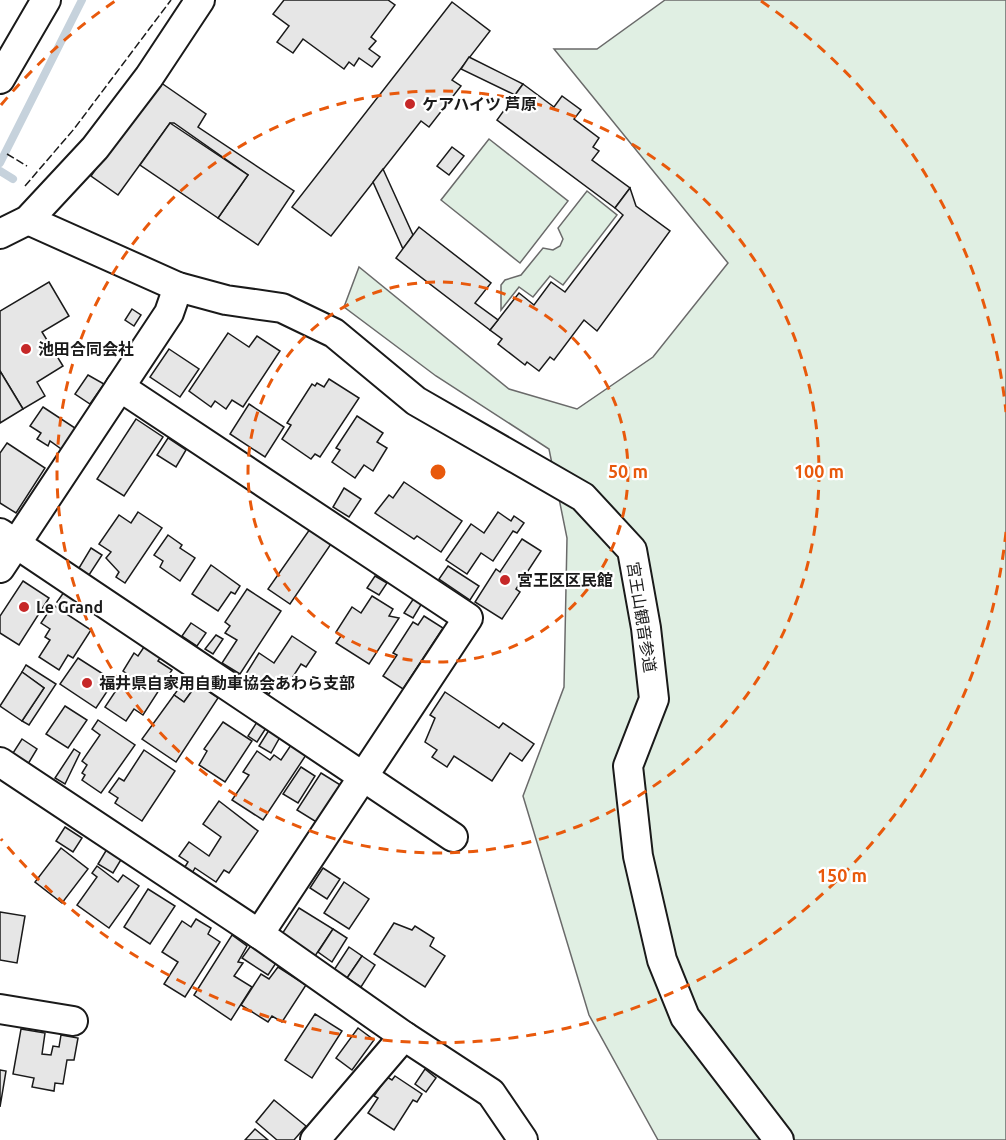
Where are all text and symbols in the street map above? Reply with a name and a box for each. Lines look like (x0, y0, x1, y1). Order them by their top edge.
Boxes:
place label: ケアハイツ 芦原 (422, 95, 537, 113)
marker: ケアハイツ 芦原 (403, 97, 417, 111)
place label: 池田合同会社 (38, 340, 134, 358)
marker: 池田合同会社 (19, 342, 33, 356)
text: 50 m (608, 461, 648, 481)
text: 100 m (794, 461, 844, 481)
centre of rings (428, 462, 448, 482)
street label: 宮王山観音参道 (624, 560, 660, 674)
place label: 宮王区区民館 (517, 571, 613, 589)
marker: 宮王区区民館 (498, 573, 512, 587)
place label: Le Grand (36, 598, 103, 616)
marker: Le Grand (17, 600, 31, 614)
place label: 福井県自家用自動車協会あわら支部 (99, 674, 355, 692)
marker: 福井県自家用自動車協会あわら支部 (80, 676, 94, 690)
text: 150 m (817, 865, 867, 885)

